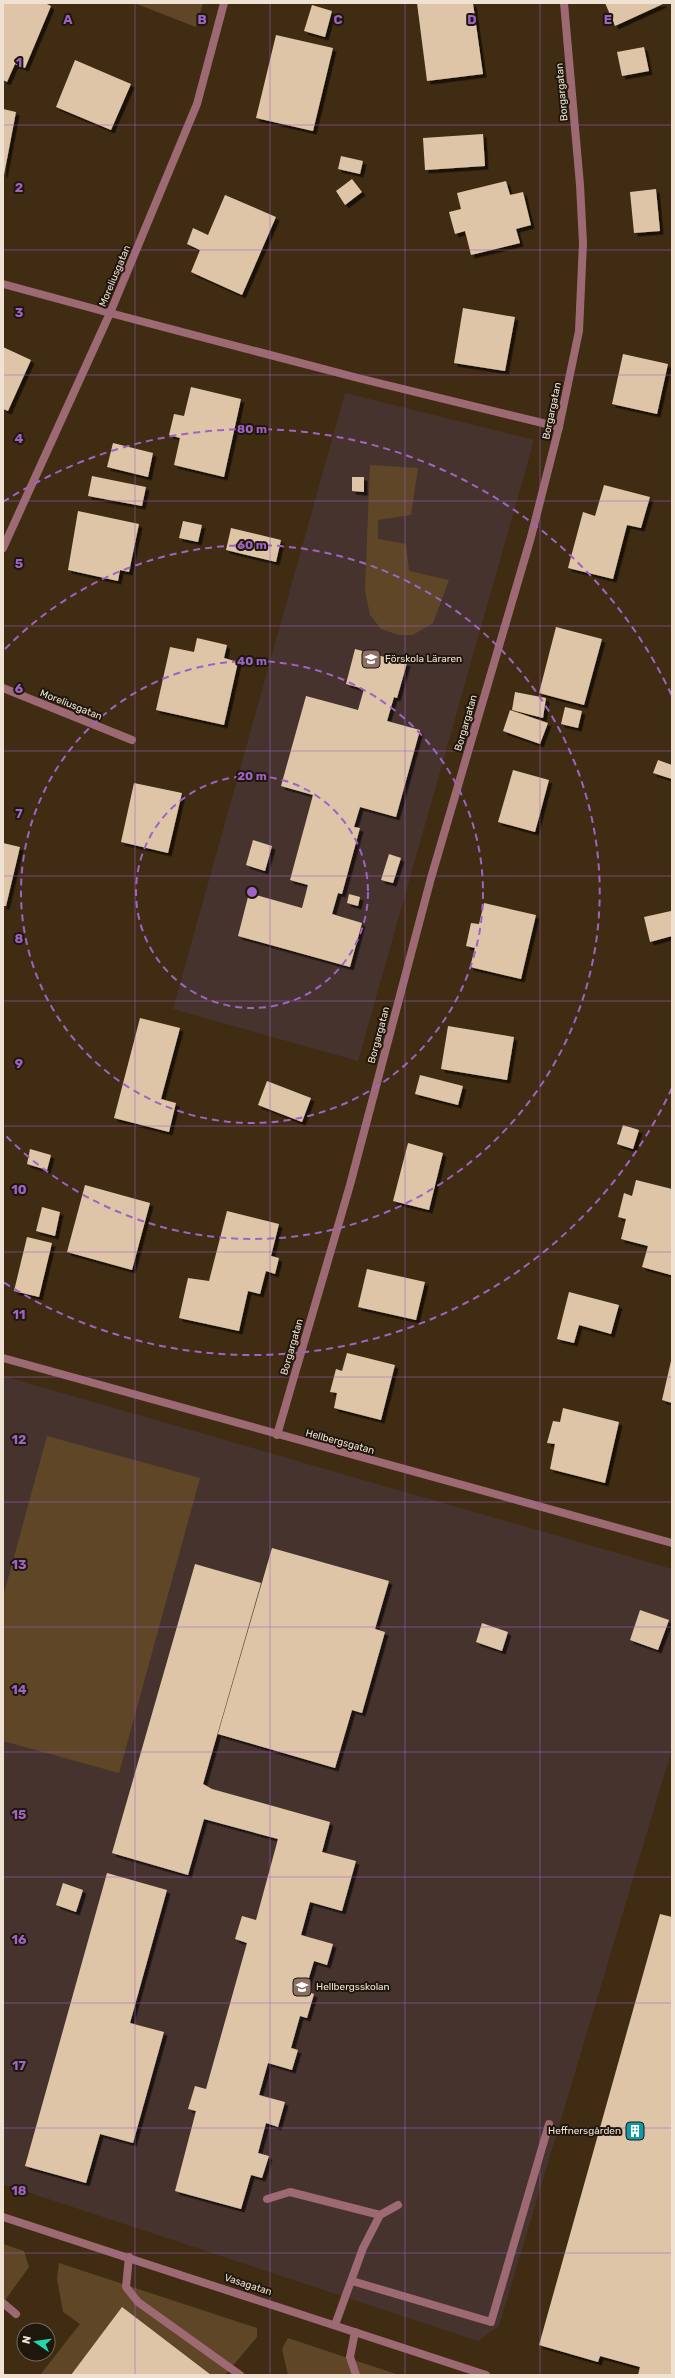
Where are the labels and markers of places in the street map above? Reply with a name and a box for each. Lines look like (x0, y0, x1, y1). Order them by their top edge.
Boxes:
school or university icon: Förskola Läraren (360, 648, 382, 670)
place label: Förskola Läraren (385, 653, 462, 665)
centre of rings (245, 885, 259, 899)
school or university icon: Hellbergsskolan (291, 1976, 313, 1998)
place label: Hellbergsskolan (316, 1981, 390, 1993)
building icon: Heffnersgården (624, 2120, 646, 2142)
place label: Heffnersgården (548, 2125, 621, 2137)

